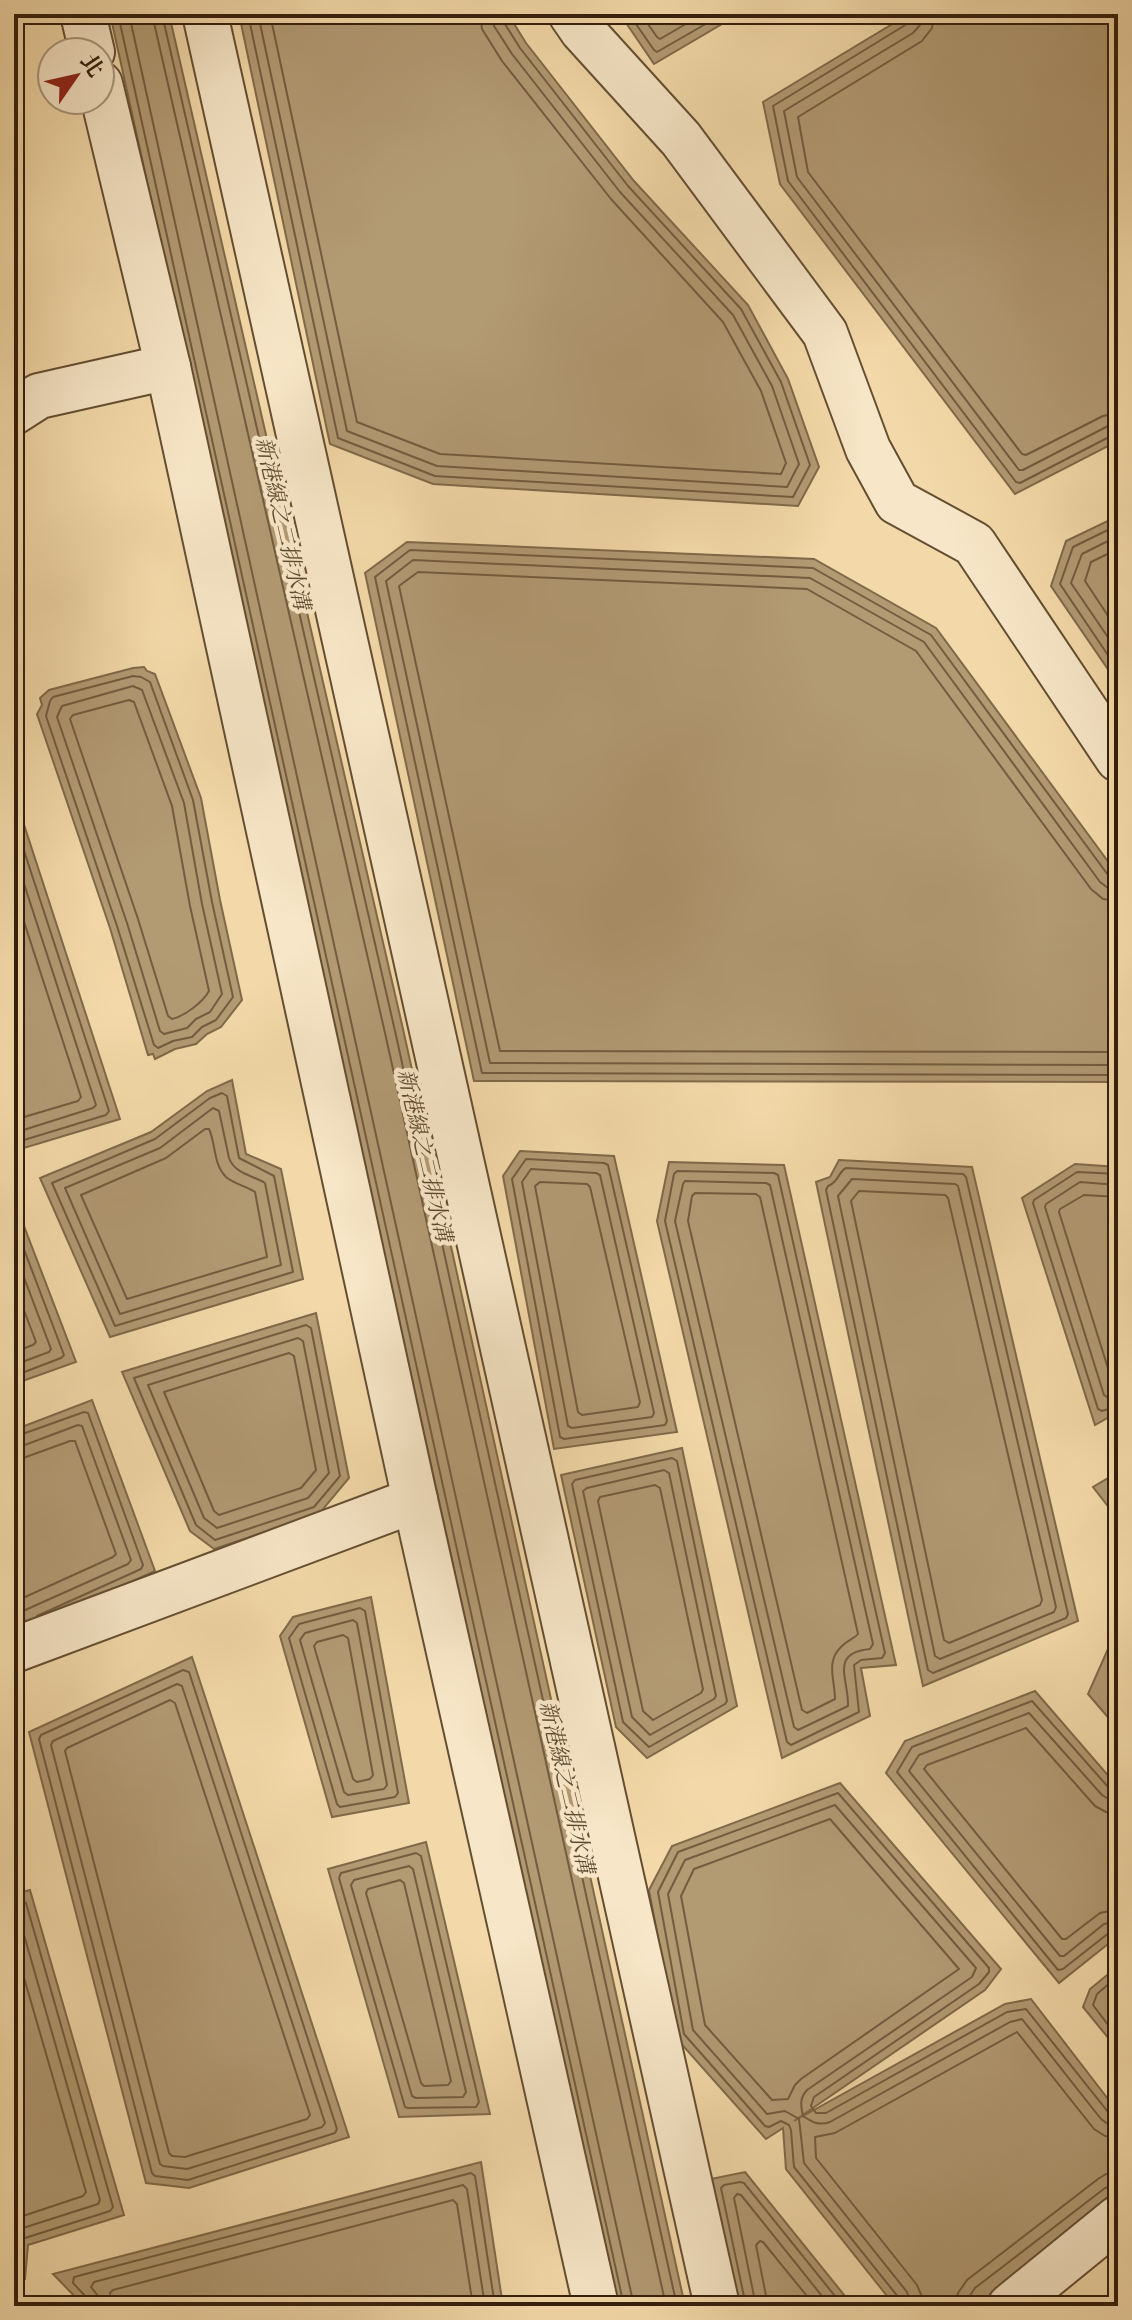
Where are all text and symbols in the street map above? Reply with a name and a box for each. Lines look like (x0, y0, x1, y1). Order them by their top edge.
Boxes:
north arrow (36, 36, 116, 116)
text: 北 (75, 48, 110, 82)
water label: 新港線之二排水溝 (250, 434, 317, 615)
water label: 新港線之二排水溝 (392, 1066, 459, 1247)
water label: 新港線之二排水溝 (534, 1698, 601, 1879)

